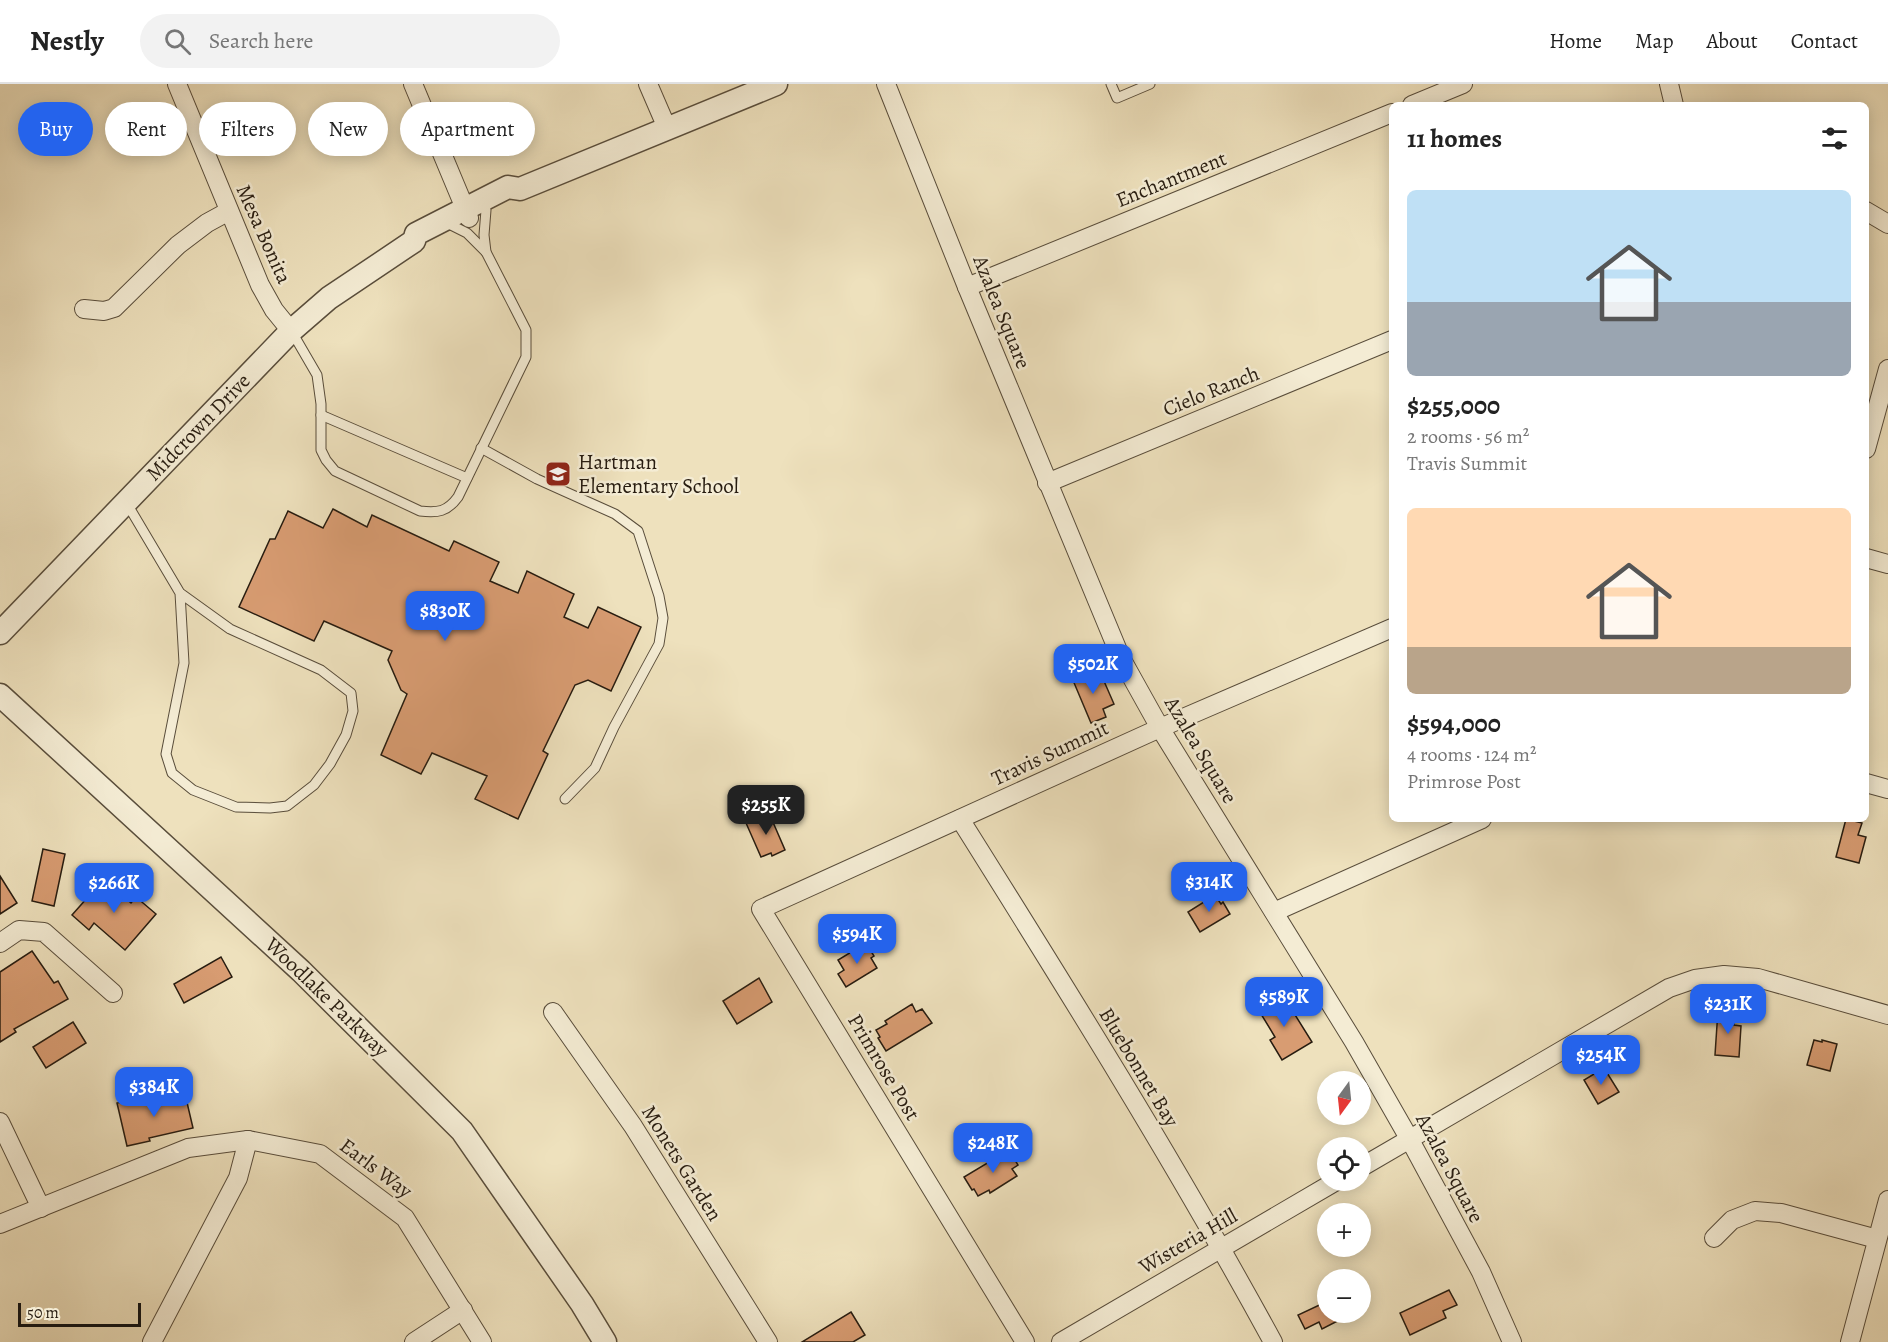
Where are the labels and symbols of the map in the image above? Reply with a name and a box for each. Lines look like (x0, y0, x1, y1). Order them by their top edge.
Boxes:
street label: Enchantment (1112, 144, 1231, 214)
street label: Mesa Bonita (230, 180, 298, 288)
street label: Azalea Square (966, 250, 1037, 373)
street label: Cielo Ranch (1159, 359, 1263, 423)
street label: Midcrown Drive (140, 367, 256, 487)
place label: Hartman Elementary School (578, 448, 739, 500)
school or university icon: Hartman Elementary School (543, 459, 573, 489)
pin: $830K (403, 591, 487, 642)
pin: $502K (1051, 644, 1135, 695)
street label: Azalea Square (1158, 690, 1244, 809)
street label: Travis Summit (987, 714, 1113, 792)
pin: $255K (724, 785, 808, 836)
pin: $314K (1167, 862, 1251, 913)
pin: $266K (72, 863, 156, 914)
pin: $594K (815, 914, 899, 965)
street label: Woodlake Parkway (259, 930, 395, 1064)
pin: $589K (1242, 977, 1326, 1028)
pin: $231K (1686, 984, 1770, 1035)
street label: Bluebonnet Bay (1092, 1002, 1186, 1132)
street label: Primrose Post (841, 1009, 927, 1126)
pin: $254K (1559, 1035, 1643, 1086)
pin: $384K (112, 1067, 196, 1118)
north arrow (1317, 1071, 1371, 1125)
street label: Monets Garden (635, 1100, 729, 1226)
street label: Azalea Square (1409, 1108, 1491, 1228)
pin: $248K (951, 1123, 1035, 1174)
street label: Earls Way (334, 1131, 419, 1205)
street label: Wisteria Hill (1133, 1202, 1242, 1281)
scale bar (18, 1300, 141, 1328)

